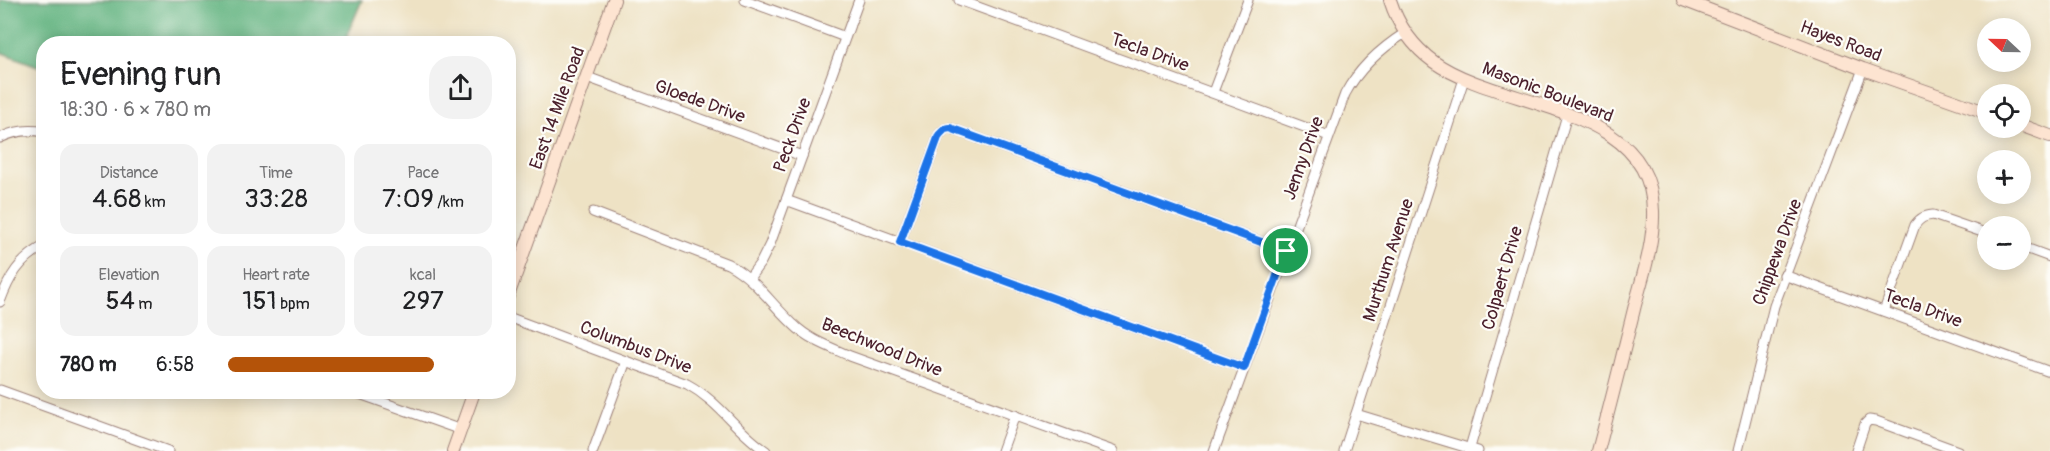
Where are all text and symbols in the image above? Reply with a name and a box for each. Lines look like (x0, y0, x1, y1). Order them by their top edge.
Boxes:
street label: Hayes Road (1797, 15, 1885, 68)
north arrow (1977, 18, 2031, 72)
map controls (1977, 18, 2031, 270)
street label: Tecla Drive (1107, 28, 1192, 77)
street label: East 14 Mile Road (525, 44, 590, 173)
text: Evening run (60, 54, 221, 95)
button: share (429, 56, 492, 119)
street label: Masonic Boulevard (1479, 57, 1617, 128)
street label: Gloede Drive (651, 74, 748, 129)
button: locate (1977, 84, 2031, 138)
street label: Peck Drive (768, 95, 817, 176)
text: 18:30 · 6 × 780 m (60, 97, 211, 122)
street label: Jenny Drive (1278, 113, 1329, 203)
button: + (1977, 150, 2031, 204)
text: Distance (100, 163, 158, 183)
text: Time (259, 163, 293, 183)
text: Pace (407, 163, 439, 183)
text: 4.68 (92, 183, 141, 215)
text: 33:28 (244, 183, 308, 215)
text: 7:09 (382, 183, 434, 215)
text: km (141, 192, 166, 212)
text: /km (434, 192, 464, 212)
street label: Murthum Avenue (1358, 196, 1419, 325)
street label: Chippewa Drive (1748, 196, 1807, 309)
button: − (1977, 216, 2031, 270)
street label: Colpaert Drive (1477, 224, 1528, 333)
pin (1260, 225, 1311, 276)
icon: arrive (1269, 234, 1302, 267)
text: Elevation (99, 265, 159, 285)
text: Heart rate (242, 265, 310, 285)
text: kcal (410, 265, 436, 285)
street label: Tecla Drive (1880, 284, 1965, 333)
text: 54 (106, 285, 135, 317)
text: 151 (242, 285, 277, 317)
text: 297 (402, 285, 444, 317)
text: m (135, 294, 152, 314)
text: bpm (277, 294, 310, 314)
street label: Beechwood Drive (818, 313, 946, 382)
street label: Columbus Drive (577, 316, 695, 379)
text: 780 m (60, 352, 116, 377)
text: 6:58 (156, 352, 194, 377)

